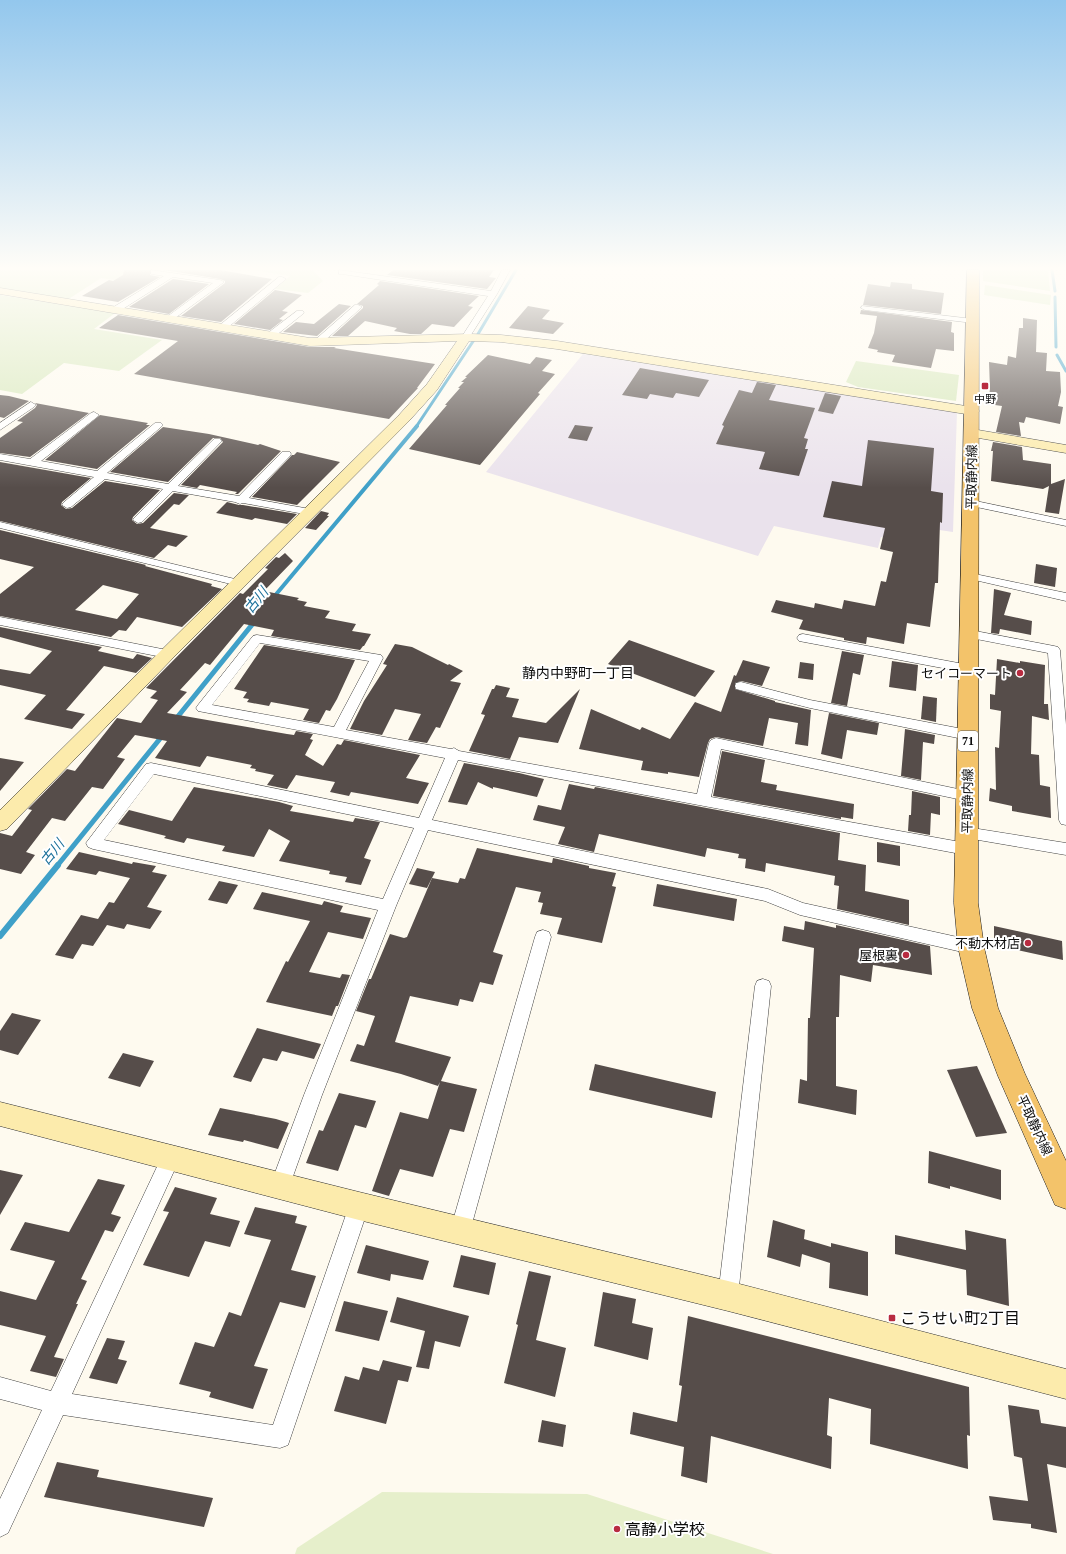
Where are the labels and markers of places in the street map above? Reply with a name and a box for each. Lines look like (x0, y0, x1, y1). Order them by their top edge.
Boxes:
marker: 中野 (980, 381, 990, 391)
place label: 中野 (974, 393, 996, 405)
place label: セイコーマート (921, 666, 1012, 681)
marker: セイコーマート (1015, 668, 1025, 678)
place label: 不動木材店 (955, 936, 1020, 951)
marker: 不動木材店 (1023, 938, 1033, 948)
place label: 屋根裏 (859, 948, 898, 963)
marker: 屋根裏 (901, 950, 911, 960)
place label: こうせい町2丁目 (900, 1310, 1020, 1327)
marker: こうせい町2丁目 (887, 1313, 897, 1323)
place label: 高静小学校 (625, 1521, 705, 1538)
marker: 高静小学校 (612, 1524, 622, 1534)

